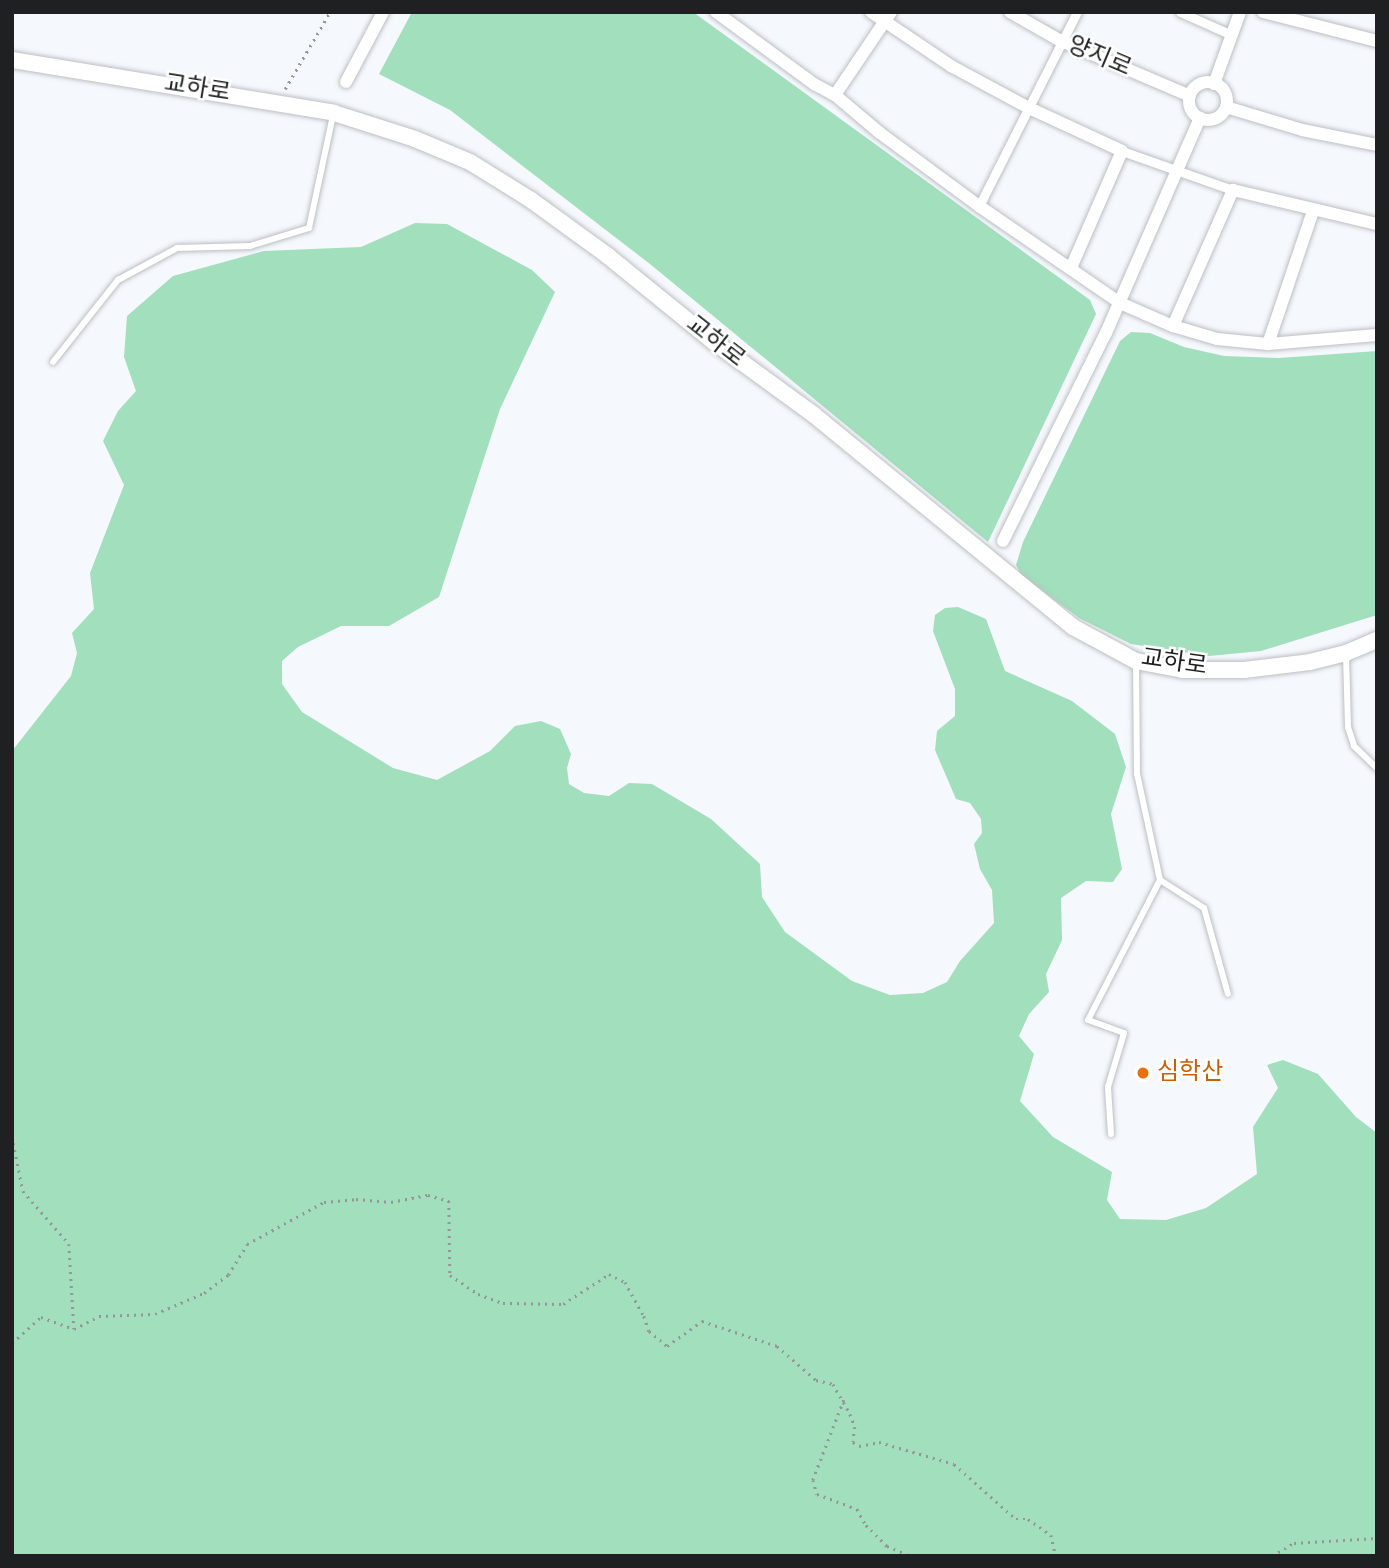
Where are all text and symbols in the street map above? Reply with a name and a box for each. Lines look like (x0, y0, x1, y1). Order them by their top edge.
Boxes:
street label: 양지로 (1063, 31, 1135, 83)
street label: 교하로 (162, 70, 232, 108)
street label: 교하로 (680, 310, 750, 374)
street label: 교하로 (1139, 644, 1209, 682)
place label: 심학산 (1157, 1059, 1223, 1087)
marker: 심학산 (1135, 1065, 1151, 1081)

